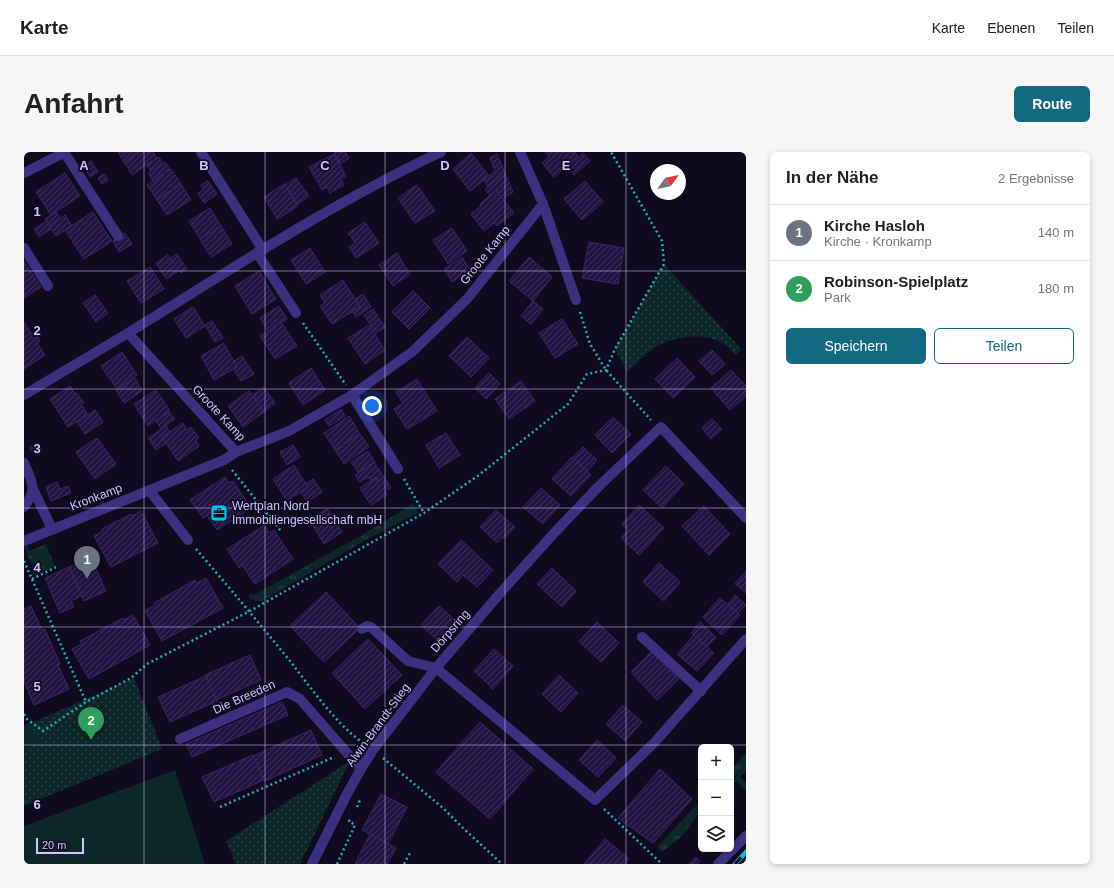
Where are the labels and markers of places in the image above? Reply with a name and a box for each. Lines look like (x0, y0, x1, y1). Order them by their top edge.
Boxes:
place label: Wertplan Nord Immobiliengesellschaft mbH (232, 499, 382, 527)
office icon: Wertplan Nord Immobiliengesellschaft mbH (209, 503, 229, 523)
pin: 1 (74, 546, 100, 579)
pin: 2 (78, 707, 104, 740)

